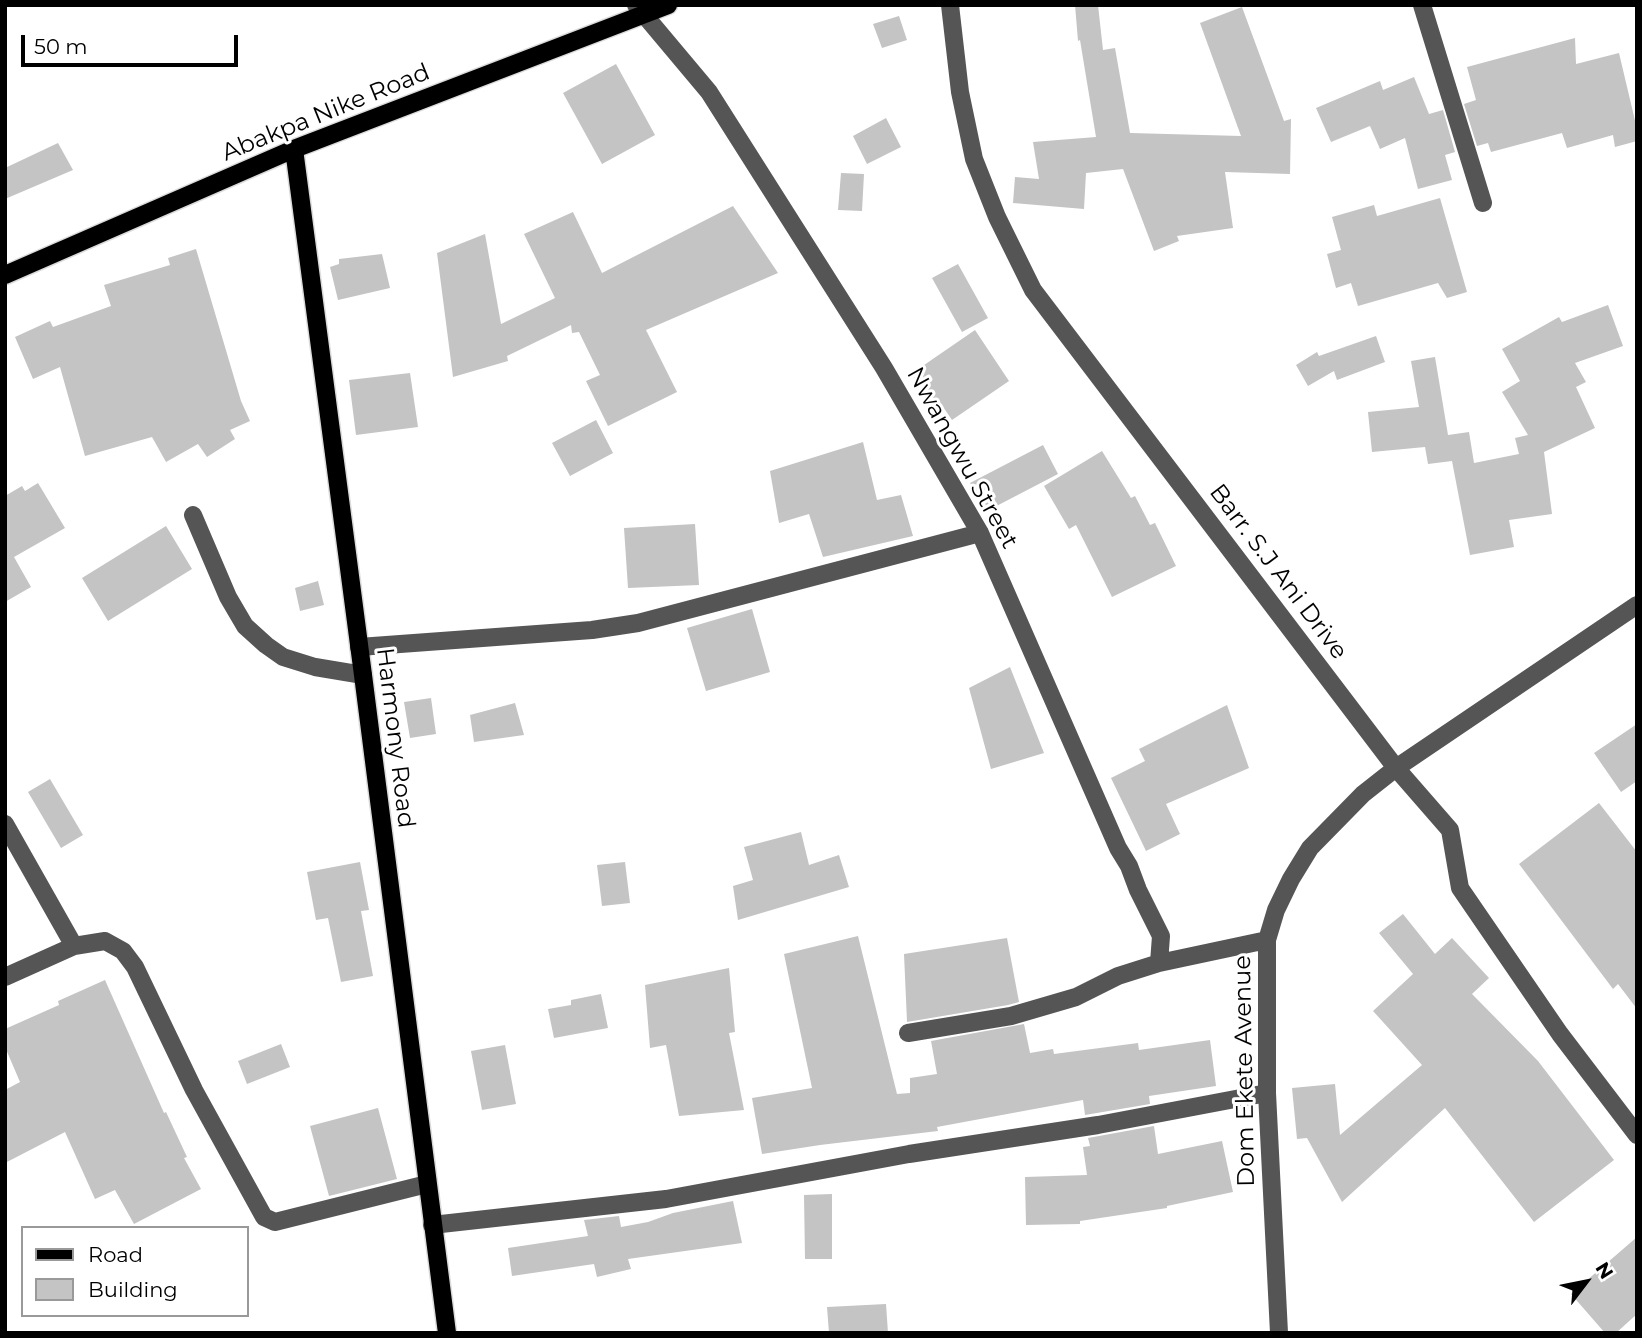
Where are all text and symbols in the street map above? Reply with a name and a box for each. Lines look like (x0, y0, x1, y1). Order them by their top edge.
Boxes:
scale bar (24, 21, 242, 65)
text: 50 m (34, 34, 88, 59)
street label: Abakpa Nike Road (218, 58, 434, 168)
street label: Nwangwu Street (900, 362, 1024, 554)
street label: Barr. S.J Ani Drive (1203, 479, 1353, 665)
street label: Harmony Road (370, 646, 420, 830)
street label: Dom Ekete Avenue (1229, 955, 1261, 1187)
legend (21, 1226, 248, 1317)
text: Road (88, 1242, 143, 1267)
north arrow (1551, 1247, 1621, 1317)
text: N (1590, 1258, 1618, 1283)
text: Building (88, 1277, 178, 1302)

